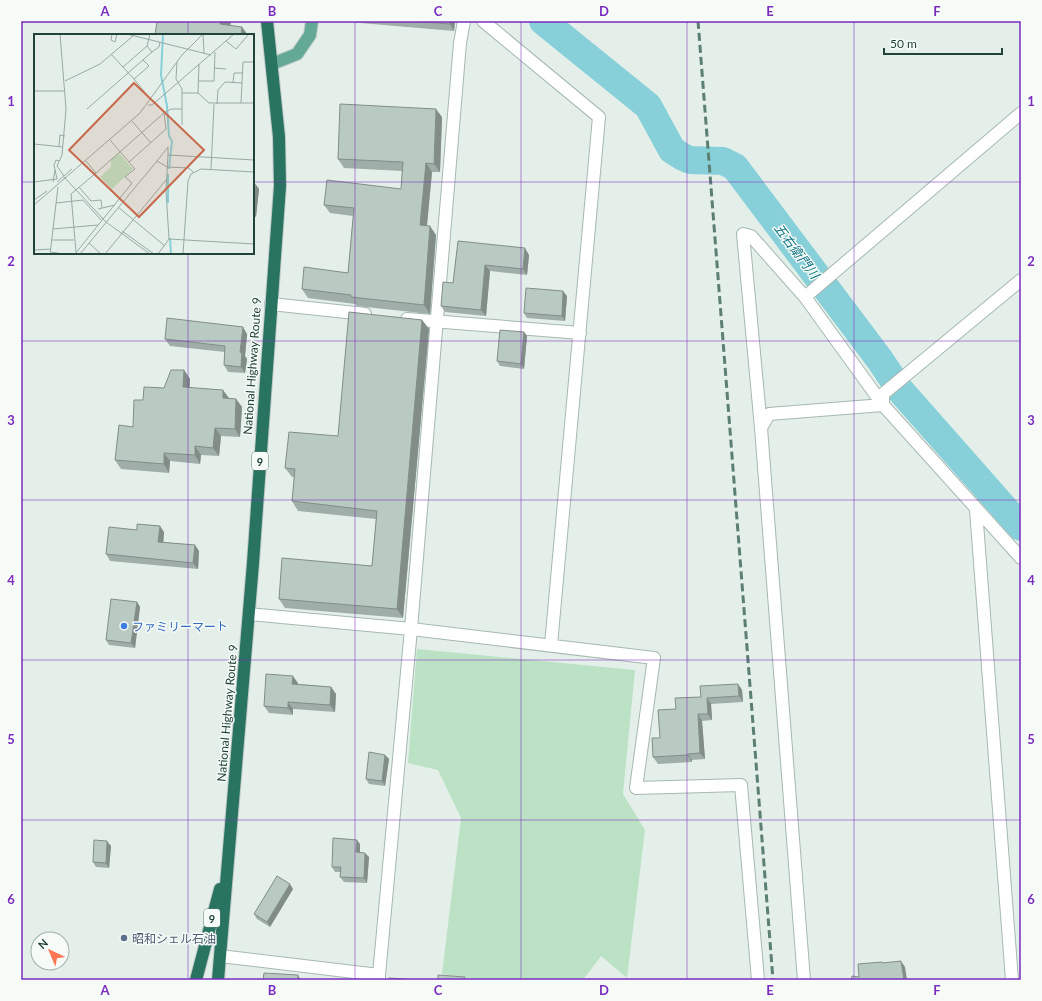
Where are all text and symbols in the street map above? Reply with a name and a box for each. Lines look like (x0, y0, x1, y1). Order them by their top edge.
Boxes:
text: A (99, 3, 110, 19)
text: B (268, 3, 277, 19)
text: C (434, 3, 443, 19)
text: D (599, 3, 609, 19)
text: E (766, 3, 774, 19)
text: F (933, 3, 941, 19)
scale bar (884, 30, 1002, 56)
inset map (34, 34, 254, 254)
text: 50 m (890, 36, 917, 51)
text: 1 (7, 93, 15, 109)
text: 1 (1027, 93, 1035, 109)
water label: 五右衛門川 (771, 220, 824, 283)
text: 2 (7, 253, 15, 269)
text: 2 (1027, 253, 1035, 269)
street label: National Highway Route 9 (240, 297, 264, 435)
text: 3 (7, 412, 15, 428)
text: 3 (1027, 412, 1035, 428)
road number: 9 (252, 452, 268, 470)
text: 4 (7, 572, 15, 588)
text: 4 (1027, 572, 1035, 588)
place label: ファミリーマート (132, 619, 228, 634)
marker: ファミリーマート (119, 621, 129, 631)
street label: National Highway Route 9 (214, 644, 240, 782)
text: 5 (7, 731, 15, 747)
text: 5 (1027, 731, 1035, 747)
text: 6 (7, 891, 15, 907)
text: 6 (1027, 891, 1035, 907)
road number: 9 (204, 909, 220, 927)
north arrow (30, 931, 70, 971)
place label: 昭和シェル石油 (132, 931, 216, 946)
marker: 昭和シェル石油 (119, 933, 129, 943)
text: N (35, 936, 50, 951)
text: A (99, 982, 110, 998)
text: B (268, 982, 277, 998)
text: C (434, 982, 443, 998)
text: D (599, 982, 609, 998)
text: E (766, 982, 774, 998)
text: F (933, 982, 941, 998)

